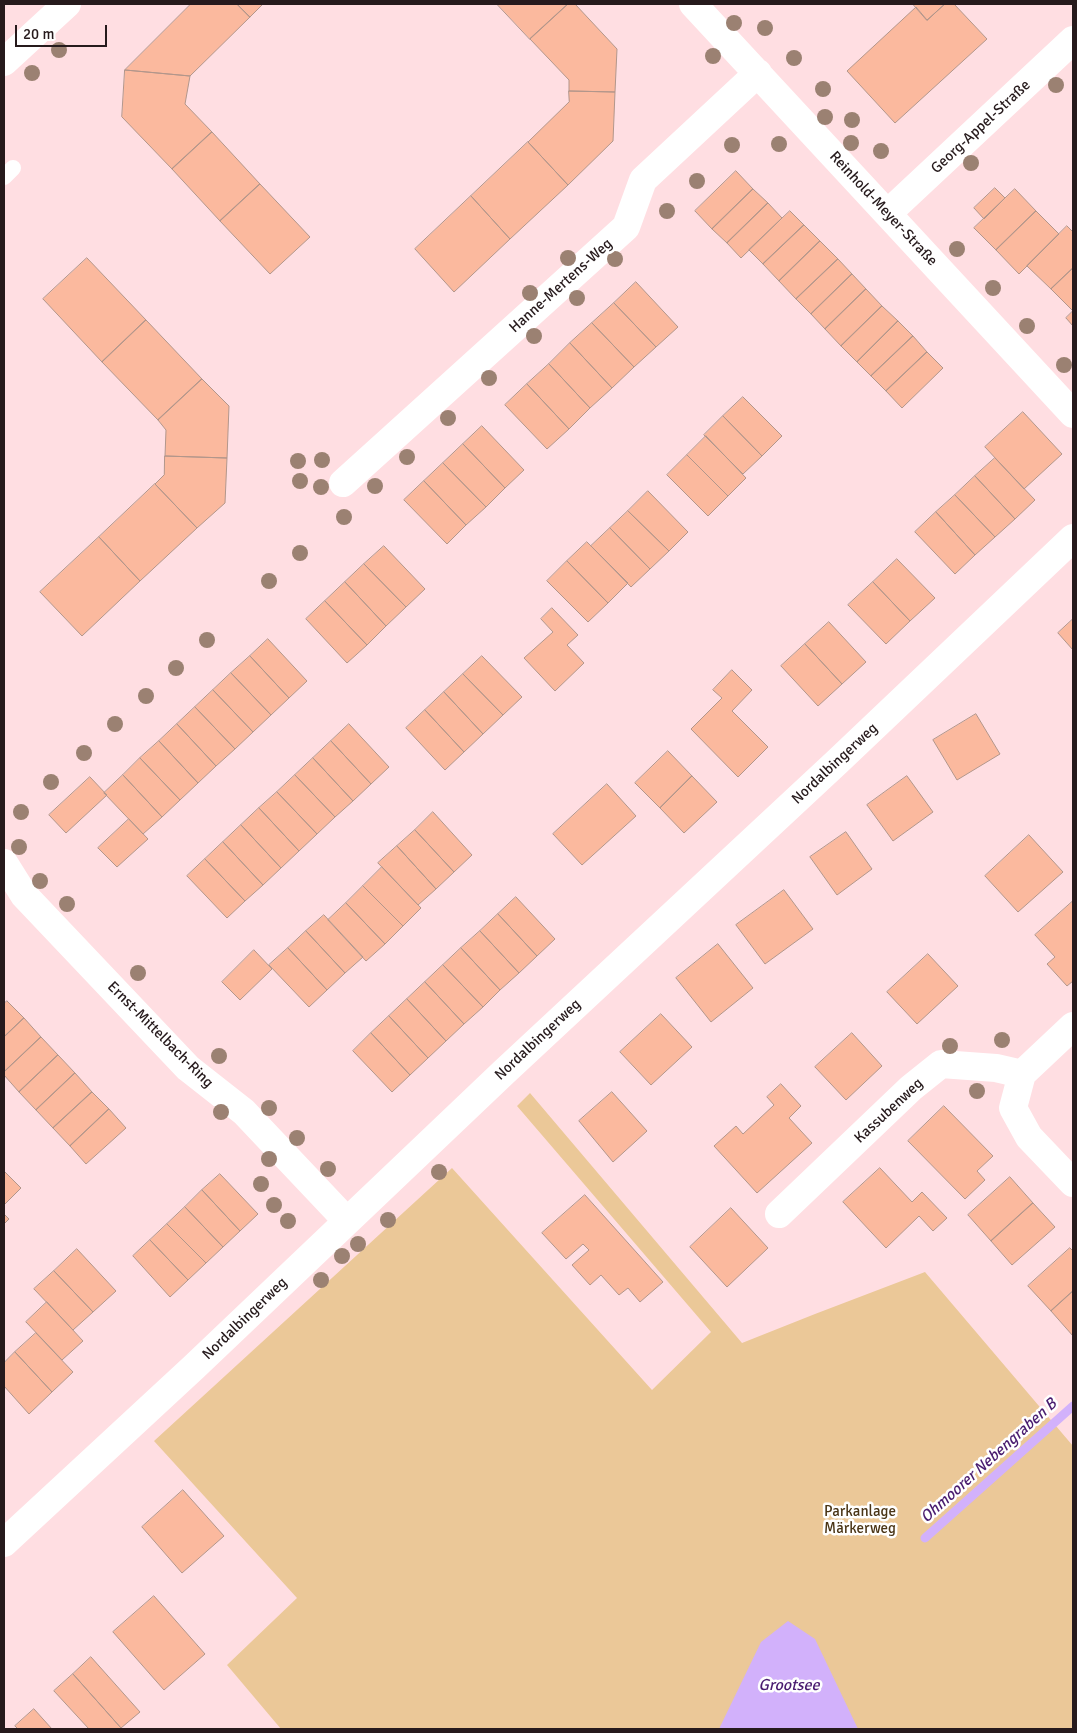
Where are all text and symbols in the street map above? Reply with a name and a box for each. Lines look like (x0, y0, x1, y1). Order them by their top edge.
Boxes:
scale bar (18, 15, 110, 47)
text: 20 m (23, 25, 54, 43)
street label: Georg-Appel-Straße (928, 76, 1034, 178)
street label: Reinhold-Meyer-Straße (825, 148, 941, 270)
street label: Hanne-Mertens-Weg (506, 235, 616, 337)
street label: Nordalbingerweg (788, 720, 882, 808)
street label: Ernst-Mittelbach-Ring (103, 978, 217, 1092)
street label: Nordalbingerweg (491, 996, 585, 1084)
street label: Kassubenweg (851, 1075, 927, 1147)
street label: Nordalbingerweg (199, 1274, 291, 1364)
water label: Ohmoorer Nebengraben B (917, 1395, 1061, 1527)
park label: Parkanlage Märkerweg (824, 1503, 896, 1538)
water label: Grootsee (759, 1676, 819, 1696)

